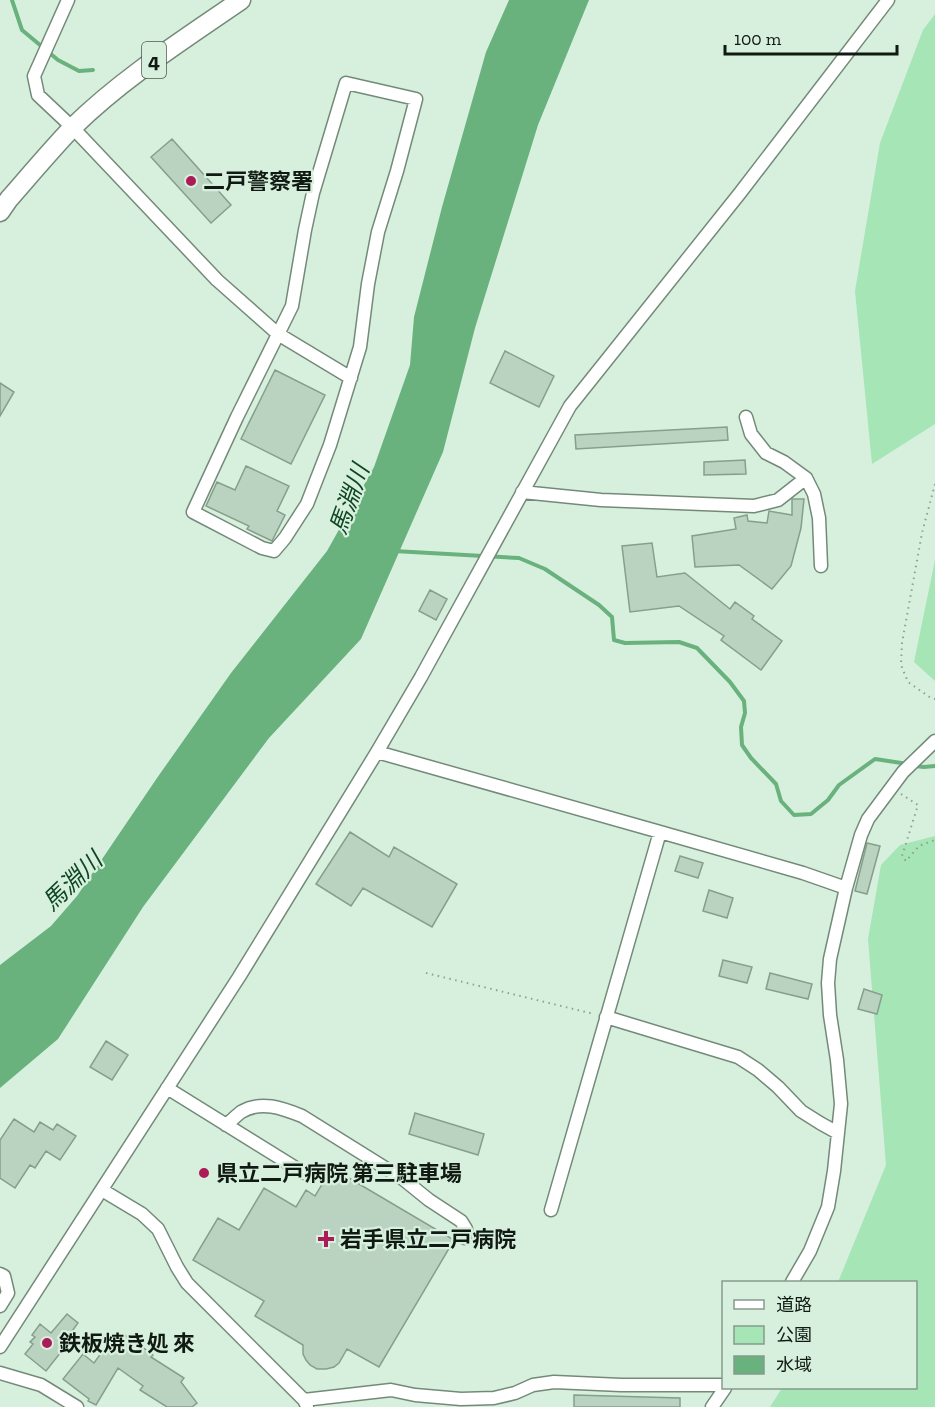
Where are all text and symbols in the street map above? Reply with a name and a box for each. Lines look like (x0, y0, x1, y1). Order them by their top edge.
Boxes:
scale bar (725, 18, 898, 56)
text: 100 m (734, 28, 782, 50)
road number: 4 (142, 42, 166, 78)
place label: 二戸警察署 (203, 168, 313, 195)
marker: 二戸警察署 (184, 174, 198, 188)
water label: 馬淵川 (323, 457, 376, 538)
water label: 馬淵川 (36, 843, 110, 916)
place label: 県立二戸病院 第三駐車場 (216, 1160, 462, 1187)
marker: 県立二戸病院 第三駐車場 (197, 1166, 211, 1180)
place label: 岩手県立二戸病院 (340, 1226, 516, 1253)
marker: 岩手県立二戸病院 (317, 1230, 335, 1248)
legend (722, 1281, 917, 1389)
text: 道路 (776, 1294, 812, 1316)
text: 公園 (776, 1324, 812, 1346)
place label: 鉄板焼き処 來 (59, 1330, 195, 1357)
marker: 鉄板焼き処 來 (40, 1336, 54, 1350)
text: 水域 (776, 1354, 812, 1376)

